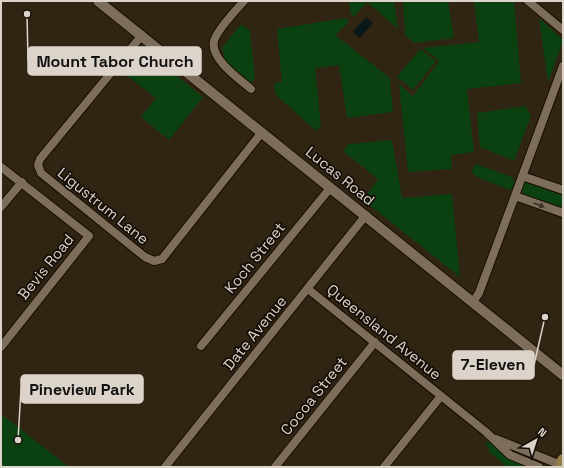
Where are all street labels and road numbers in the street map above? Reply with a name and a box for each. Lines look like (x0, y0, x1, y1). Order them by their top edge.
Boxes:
street label: Lucas Road (302, 142, 379, 209)
street label: Ligustrum Lane (54, 163, 153, 248)
street label: Koch Street (220, 218, 289, 297)
street label: Bevis Road (13, 230, 78, 303)
street label: Queensland Avenue (323, 280, 446, 384)
street label: Date Avenue (219, 292, 290, 374)
street label: Cocoa Street (276, 353, 351, 439)

